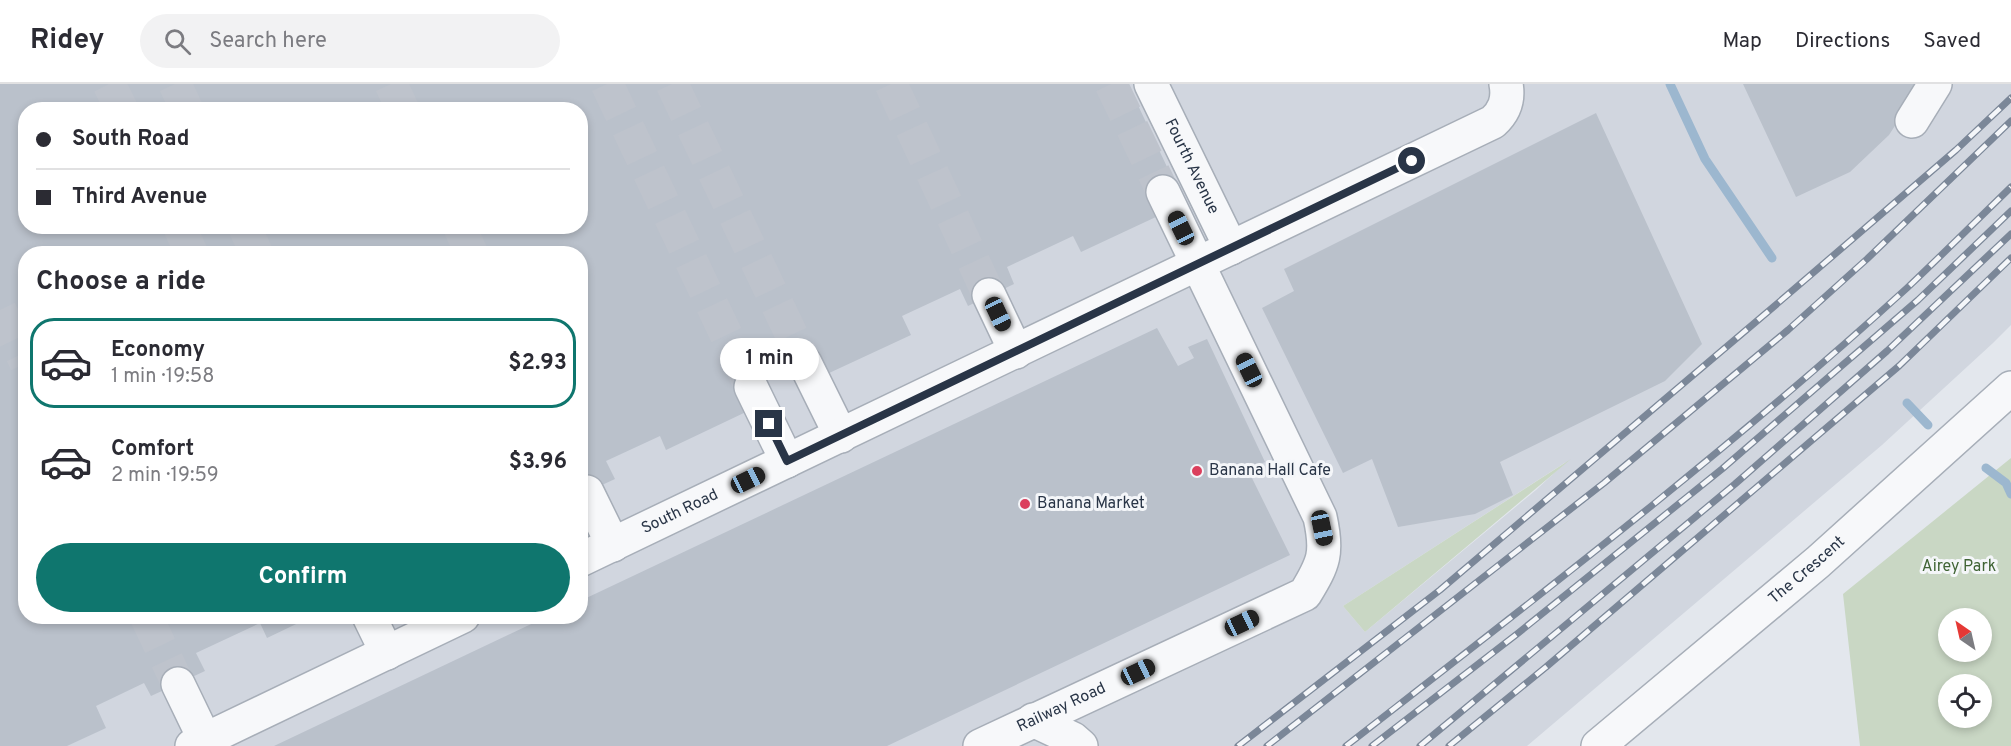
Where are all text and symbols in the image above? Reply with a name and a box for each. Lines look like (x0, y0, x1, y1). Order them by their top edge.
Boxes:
search box (140, 14, 560, 68)
text: Ridey (30, 23, 104, 59)
icon: search (161, 25, 194, 58)
text: Search here (209, 28, 327, 55)
text: Map (1722, 28, 1762, 55)
text: Directions (1795, 28, 1890, 55)
text: Saved (1923, 28, 1981, 55)
street label: Fourth Avenue (1160, 116, 1223, 218)
text: South Road (72, 126, 189, 153)
route start (1398, 147, 1425, 174)
text: Third Avenue (72, 184, 207, 211)
car (1165, 208, 1197, 248)
text: Choose a ride (36, 265, 206, 299)
car (982, 294, 1014, 334)
icon: car (39, 336, 93, 390)
text: Economy (111, 337, 205, 364)
callout: 1 min (720, 337, 818, 379)
text: 1 min (745, 346, 794, 372)
text: $2.93 (508, 350, 567, 377)
car (1233, 350, 1265, 390)
text: 1 min · 19:58 (111, 364, 214, 390)
route end (755, 410, 782, 437)
icon: car (39, 435, 93, 489)
text: Comfort (111, 436, 194, 463)
text: $3.96 (509, 449, 567, 476)
place label: Banana Hall Cafe (1209, 461, 1331, 481)
text: 2 min · 19:59 (111, 463, 219, 489)
car (728, 464, 768, 496)
marker: Banana Hall Cafe (1190, 464, 1204, 478)
street label: South Road (638, 485, 722, 539)
place label: Banana Market (1037, 494, 1145, 514)
marker: Banana Market (1018, 497, 1032, 511)
car (1309, 509, 1335, 547)
street label: The Crescent (1765, 532, 1850, 609)
button: Confirm (36, 543, 570, 612)
park label: Airey Park (1922, 557, 1996, 577)
car (1222, 607, 1262, 639)
north arrow (1938, 608, 1992, 662)
map controls (1938, 608, 1992, 728)
car (1118, 656, 1158, 688)
button: locate (1938, 674, 1992, 728)
street label: Railway Road (1014, 678, 1109, 737)

